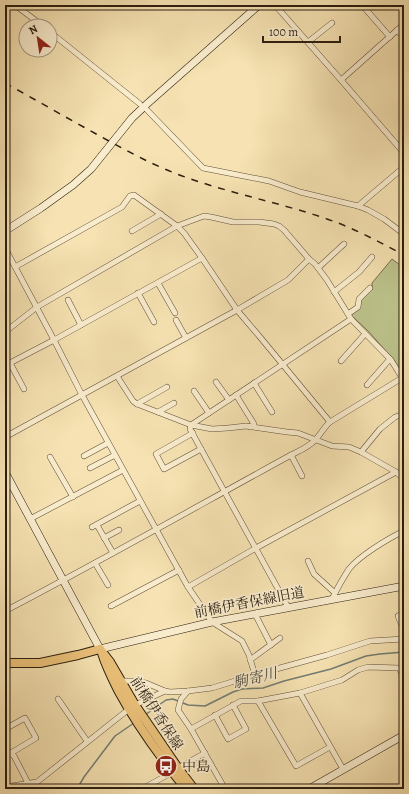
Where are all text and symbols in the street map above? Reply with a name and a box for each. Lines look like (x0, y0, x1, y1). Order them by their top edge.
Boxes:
north arrow (18, 18, 58, 58)
scale bar (263, 18, 340, 44)
text: N (26, 21, 40, 38)
text: 100 m (269, 24, 298, 40)
street label: 前橋伊香保線旧道 (192, 582, 306, 623)
water label: 駒寄川 (231, 662, 281, 693)
street label: 前橋伊香保線 (126, 673, 187, 754)
bus stop icon: 中島 (153, 753, 179, 779)
place label: 中島 (182, 757, 210, 776)

